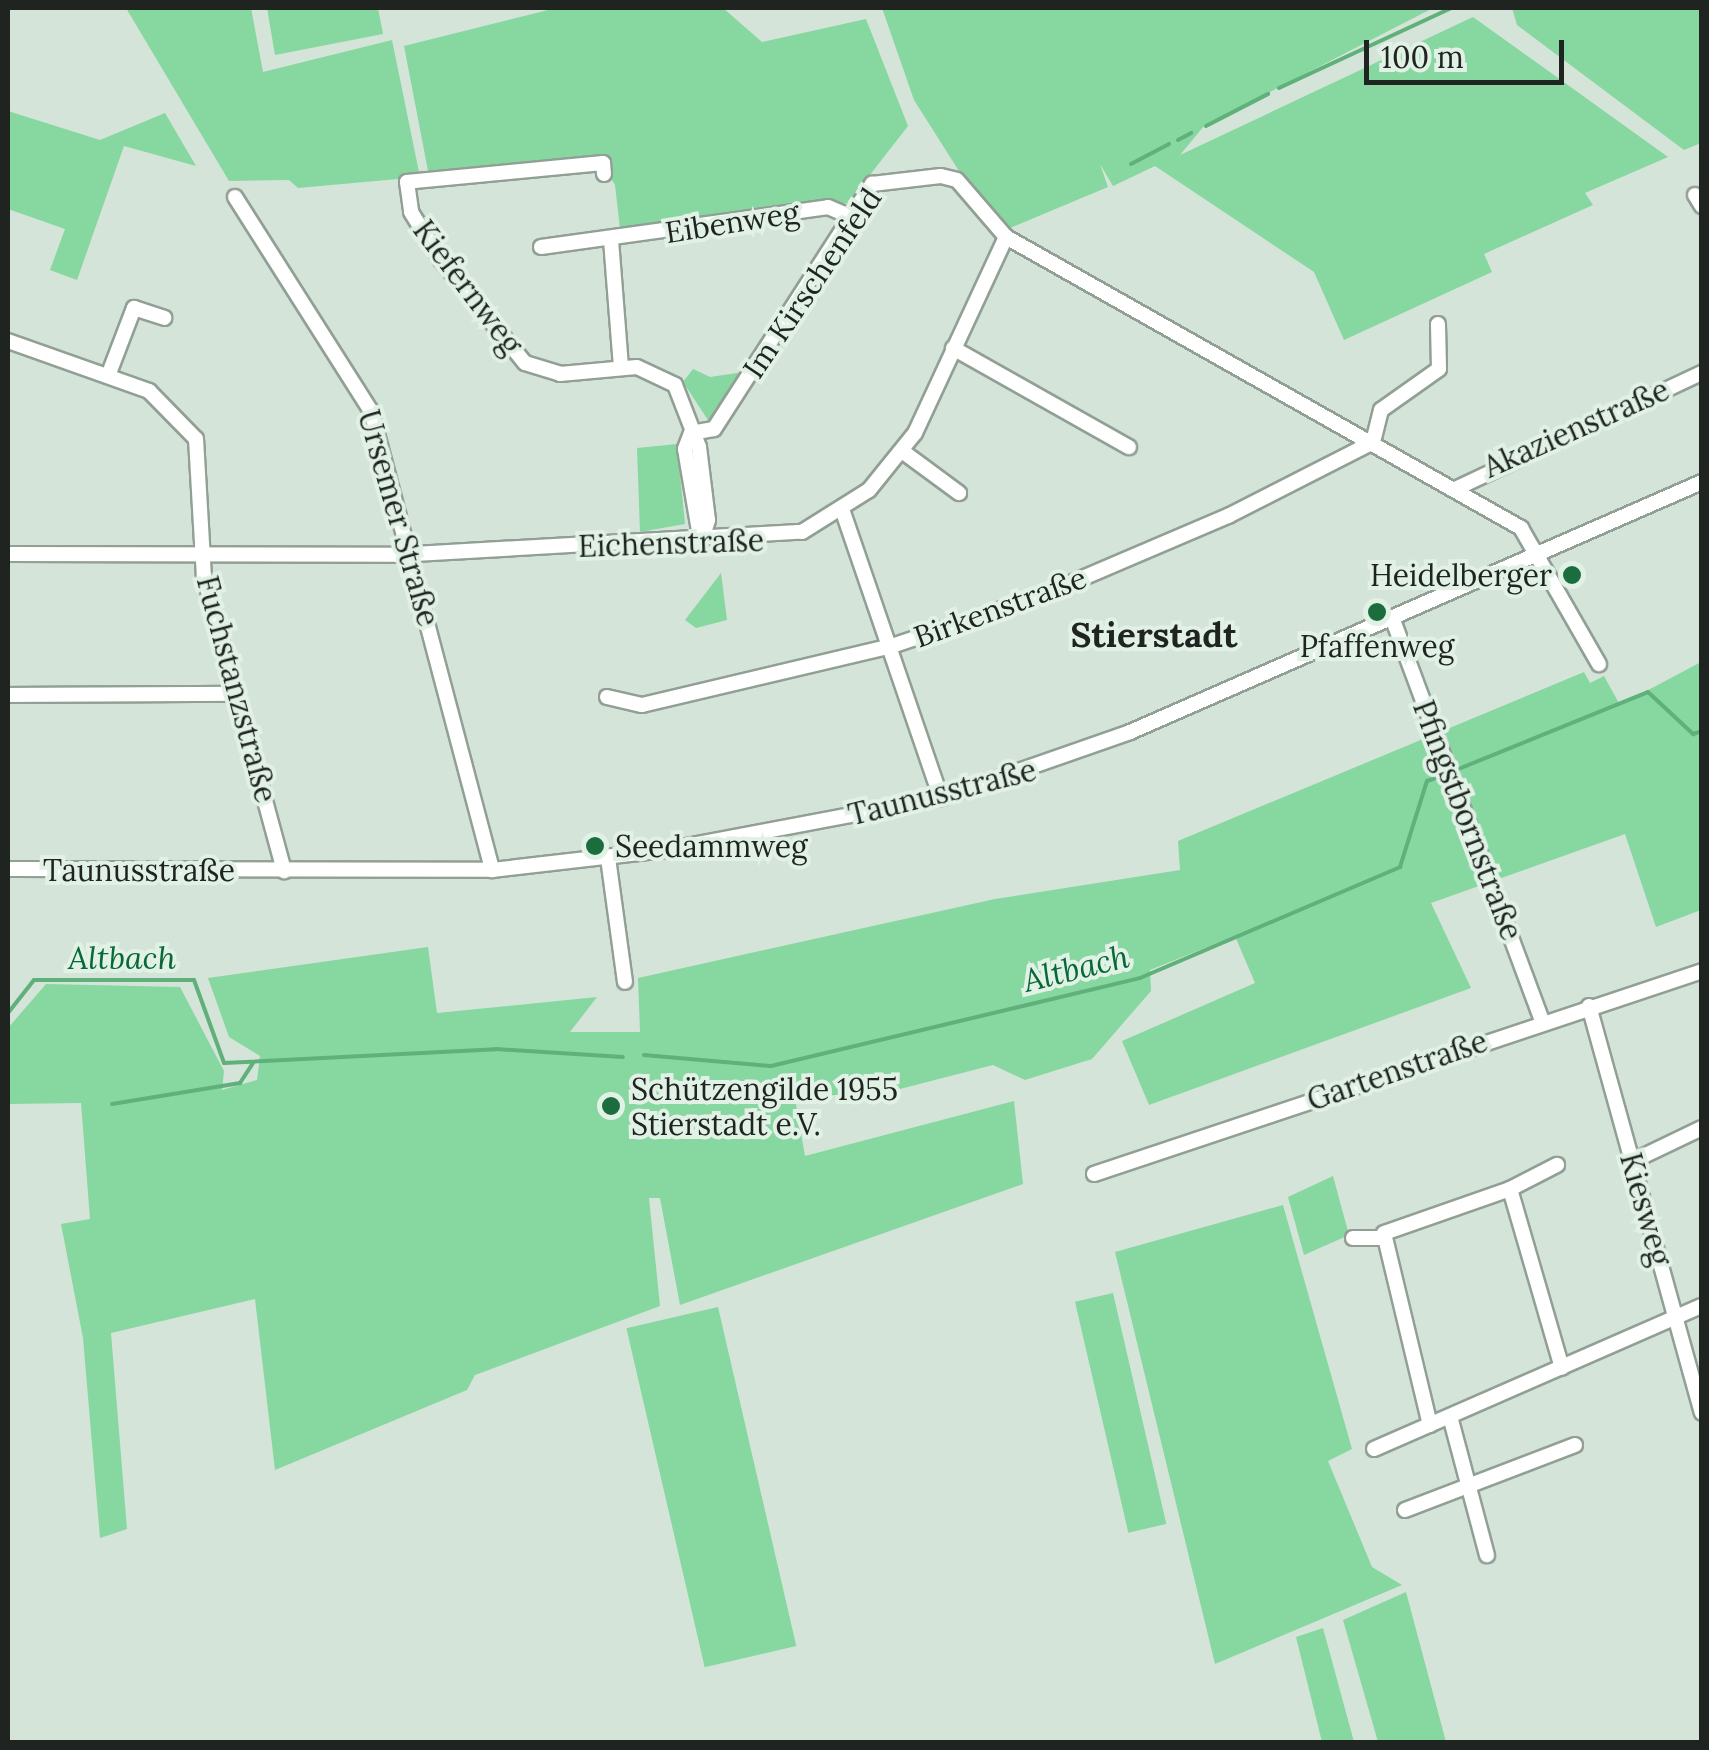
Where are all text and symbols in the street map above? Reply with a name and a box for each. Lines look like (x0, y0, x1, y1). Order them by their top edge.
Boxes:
scale bar (1369, 20, 1569, 82)
text: 100 m (1381, 38, 1464, 76)
street label: Im Kirschenfeld (735, 181, 889, 385)
street label: Eibenweg (663, 194, 801, 250)
street label: Kiefernweg (406, 213, 530, 361)
street label: Akazienstraße (1478, 371, 1674, 485)
street label: Ursemer Straße (351, 406, 447, 630)
street label: Eichenstraße (577, 522, 765, 564)
place label: Heidelberger (1370, 557, 1552, 593)
street label: Birkenstraße (909, 559, 1091, 655)
marker: Heidelberger (1561, 564, 1583, 586)
street label: Fuchstanzstraße (189, 572, 285, 806)
marker: Pfaffenweg (1366, 601, 1388, 623)
district label: Stierstadt (1070, 614, 1238, 656)
place label: Pfaffenweg (1300, 628, 1454, 664)
street label: Pfingstbornstraße (1406, 695, 1530, 945)
street label: Taunusstraße (844, 751, 1040, 833)
place label: Seedammweg (615, 828, 808, 864)
marker: Seedammweg (584, 835, 606, 857)
street label: Taunusstraße (43, 852, 235, 888)
water label: Altbach (1019, 937, 1133, 1001)
water label: Altbach (68, 939, 176, 977)
street label: Gartenstraße (1302, 1022, 1492, 1118)
place label: Schützengilde 1955 Stierstadt e.V. (631, 1071, 898, 1142)
marker: Schützengilde 1955 Stierstadt e.V. (600, 1095, 622, 1117)
street label: Kiesweg (1613, 1148, 1679, 1270)

